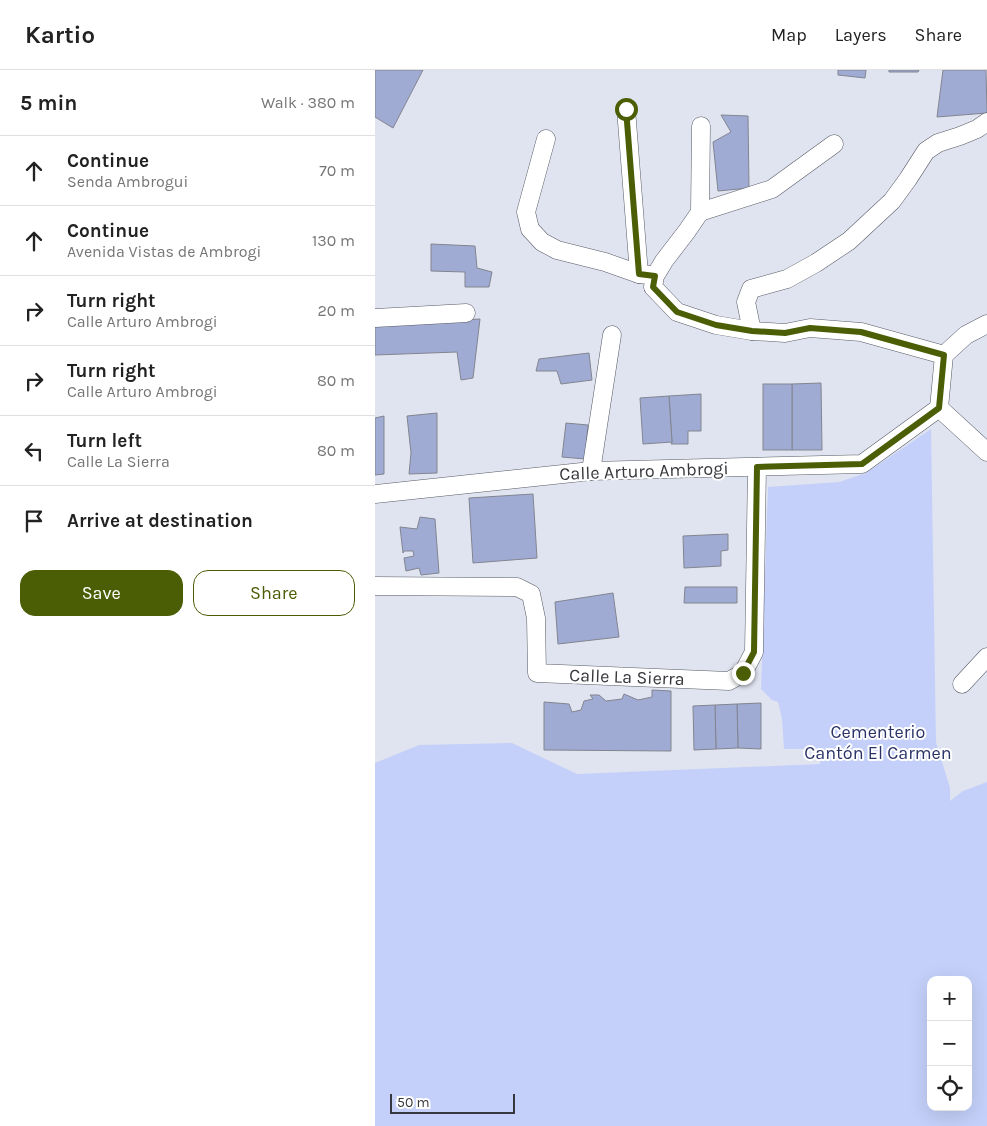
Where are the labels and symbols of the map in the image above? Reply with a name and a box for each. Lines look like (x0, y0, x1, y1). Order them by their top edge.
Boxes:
route start (615, 98, 638, 121)
street label: Calle Arturo Ambrogi (559, 457, 729, 485)
route end (732, 662, 755, 685)
street label: Calle La Sierra (569, 664, 685, 690)
park label: Cementerio Cantón El Carmen (804, 721, 952, 764)
scale bar (390, 1091, 515, 1114)

